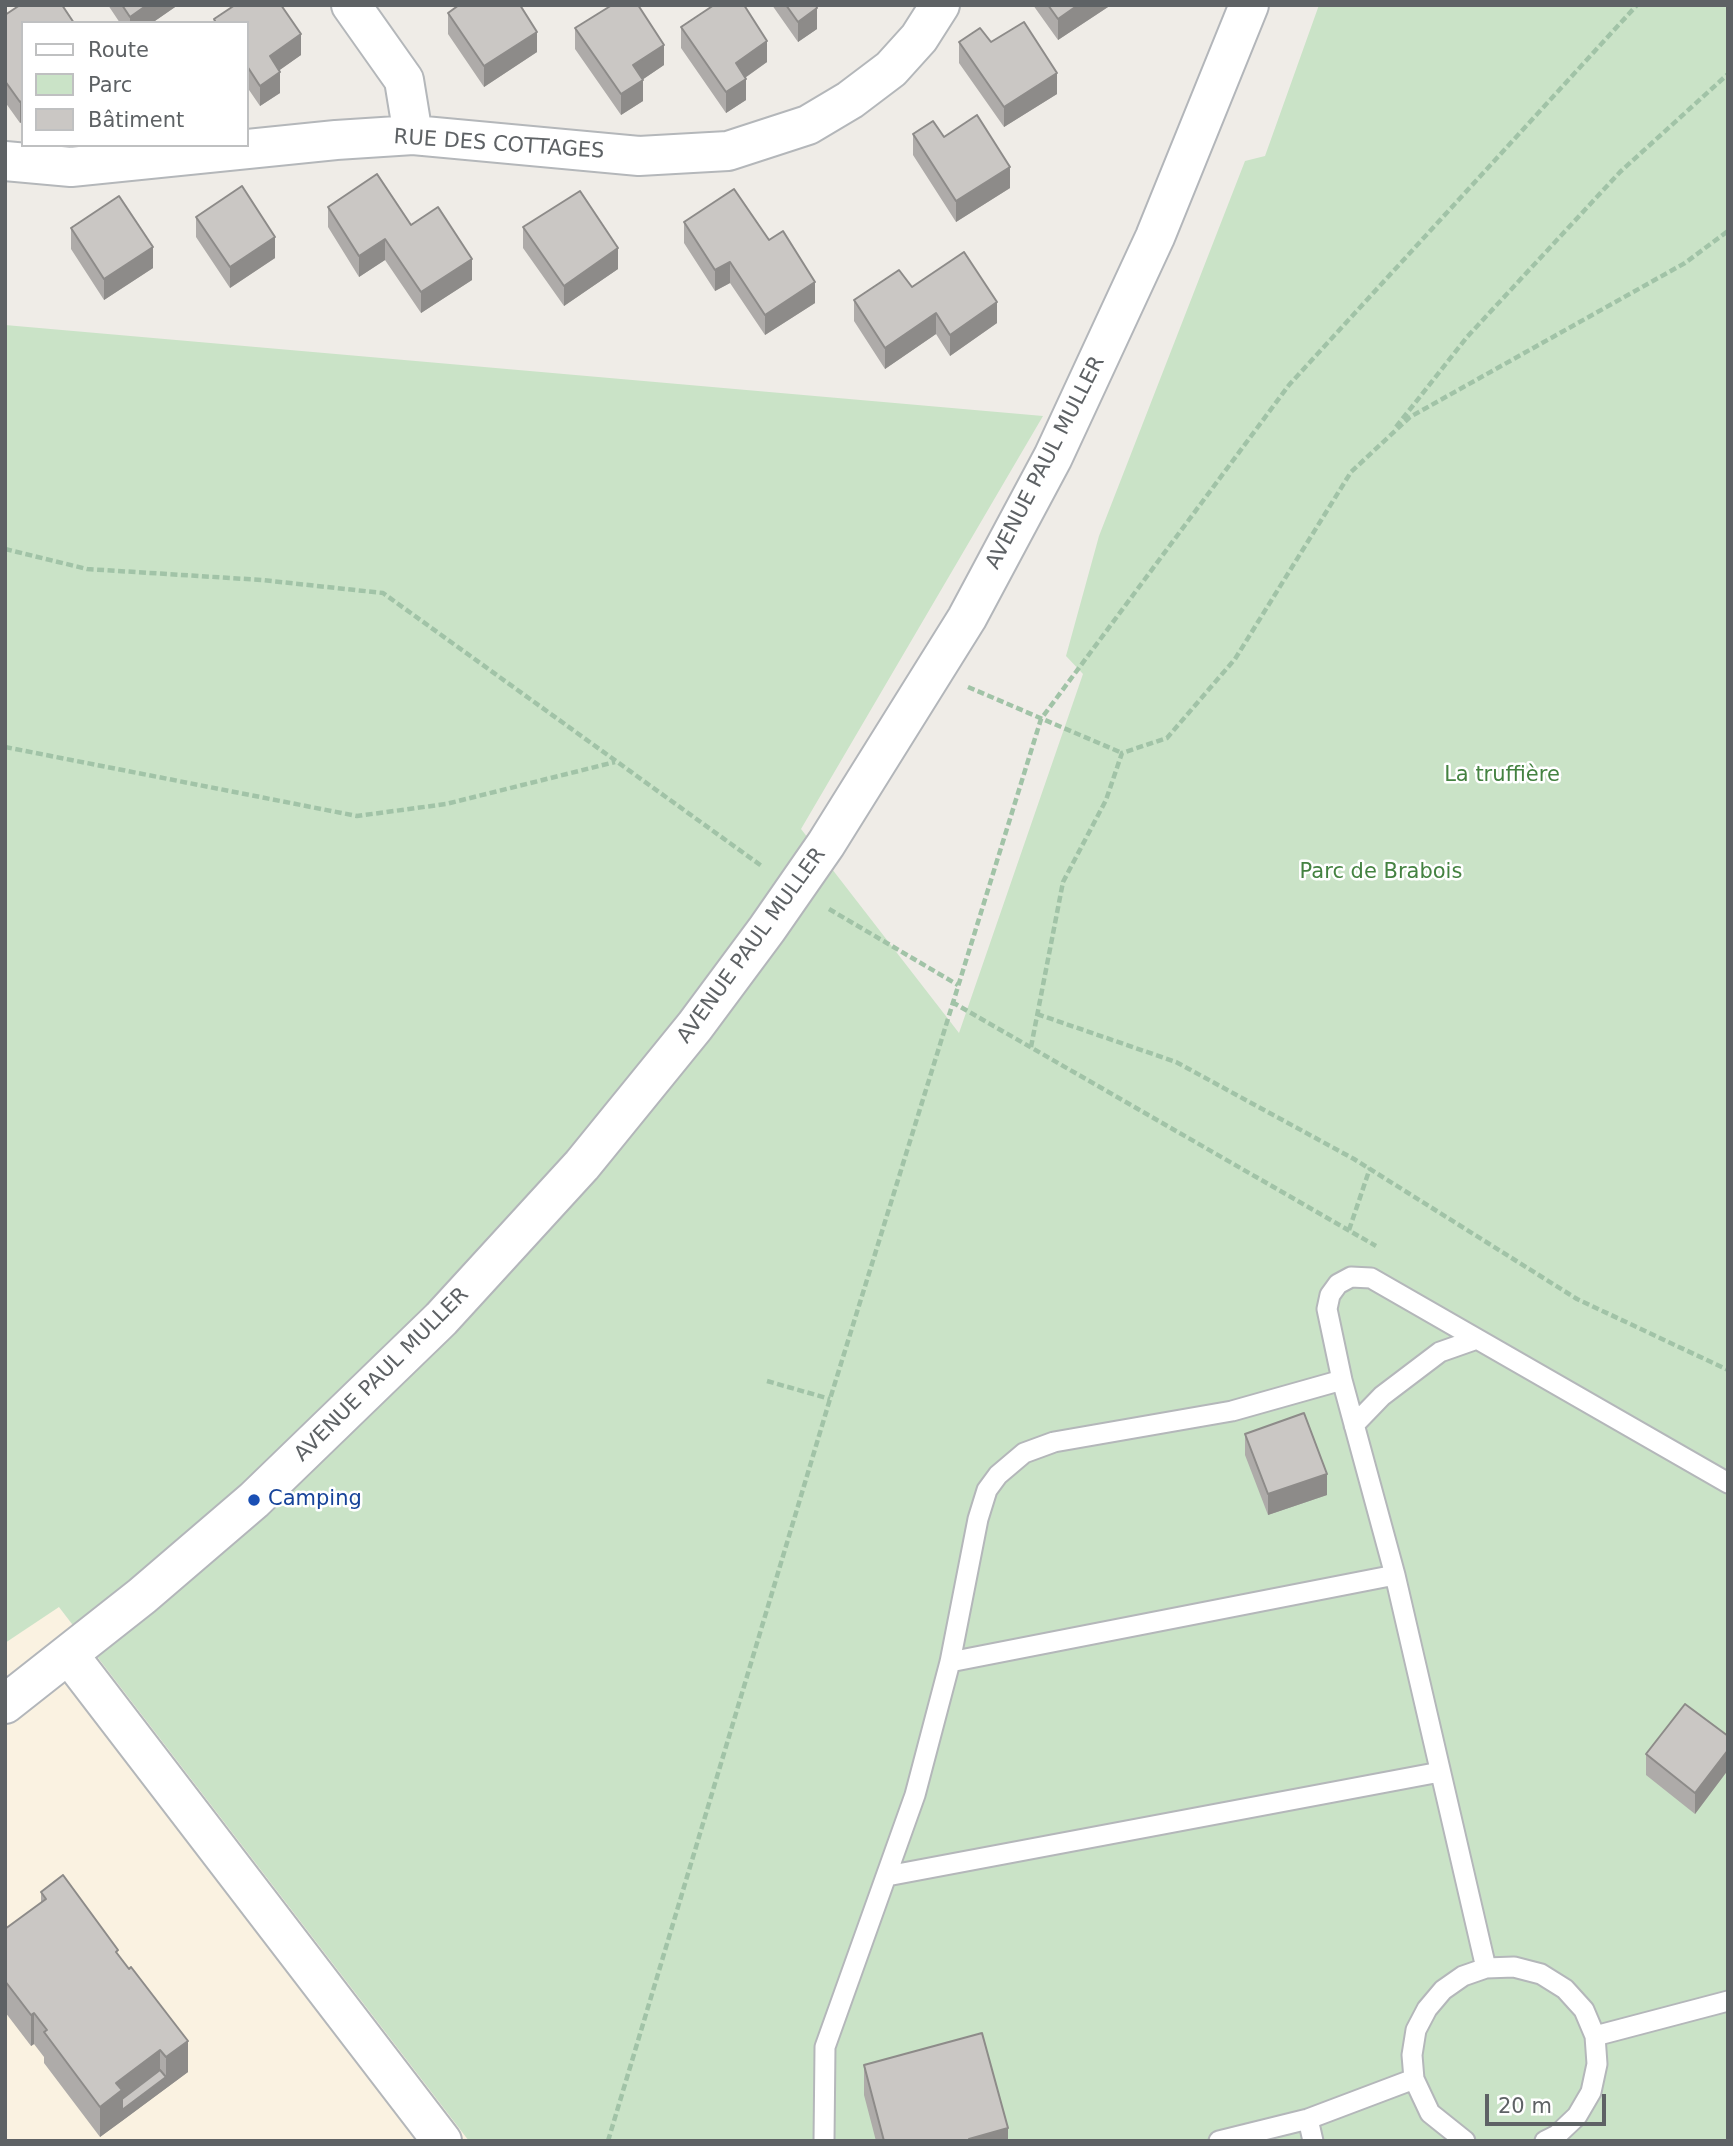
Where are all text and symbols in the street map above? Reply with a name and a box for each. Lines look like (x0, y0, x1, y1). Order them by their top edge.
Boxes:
legend (21, 21, 248, 147)
text: Route (88, 38, 149, 62)
text: Parc (88, 73, 132, 97)
text: Bâtiment (88, 108, 184, 132)
street label: RUE DES COTTAGES (393, 125, 605, 165)
street label: AVENUE PAUL MULLER (981, 352, 1111, 574)
park label: La truffière (1444, 763, 1560, 789)
street label: AVENUE PAUL MULLER (672, 843, 832, 1049)
park label: Parc de Brabois (1300, 860, 1462, 886)
street label: AVENUE PAUL MULLER (290, 1283, 474, 1467)
place label: Camping (268, 1487, 362, 1513)
marker: Camping (246, 1492, 262, 1508)
scale bar (1488, 2080, 1609, 2124)
text: 20 m (1498, 2094, 1552, 2118)

